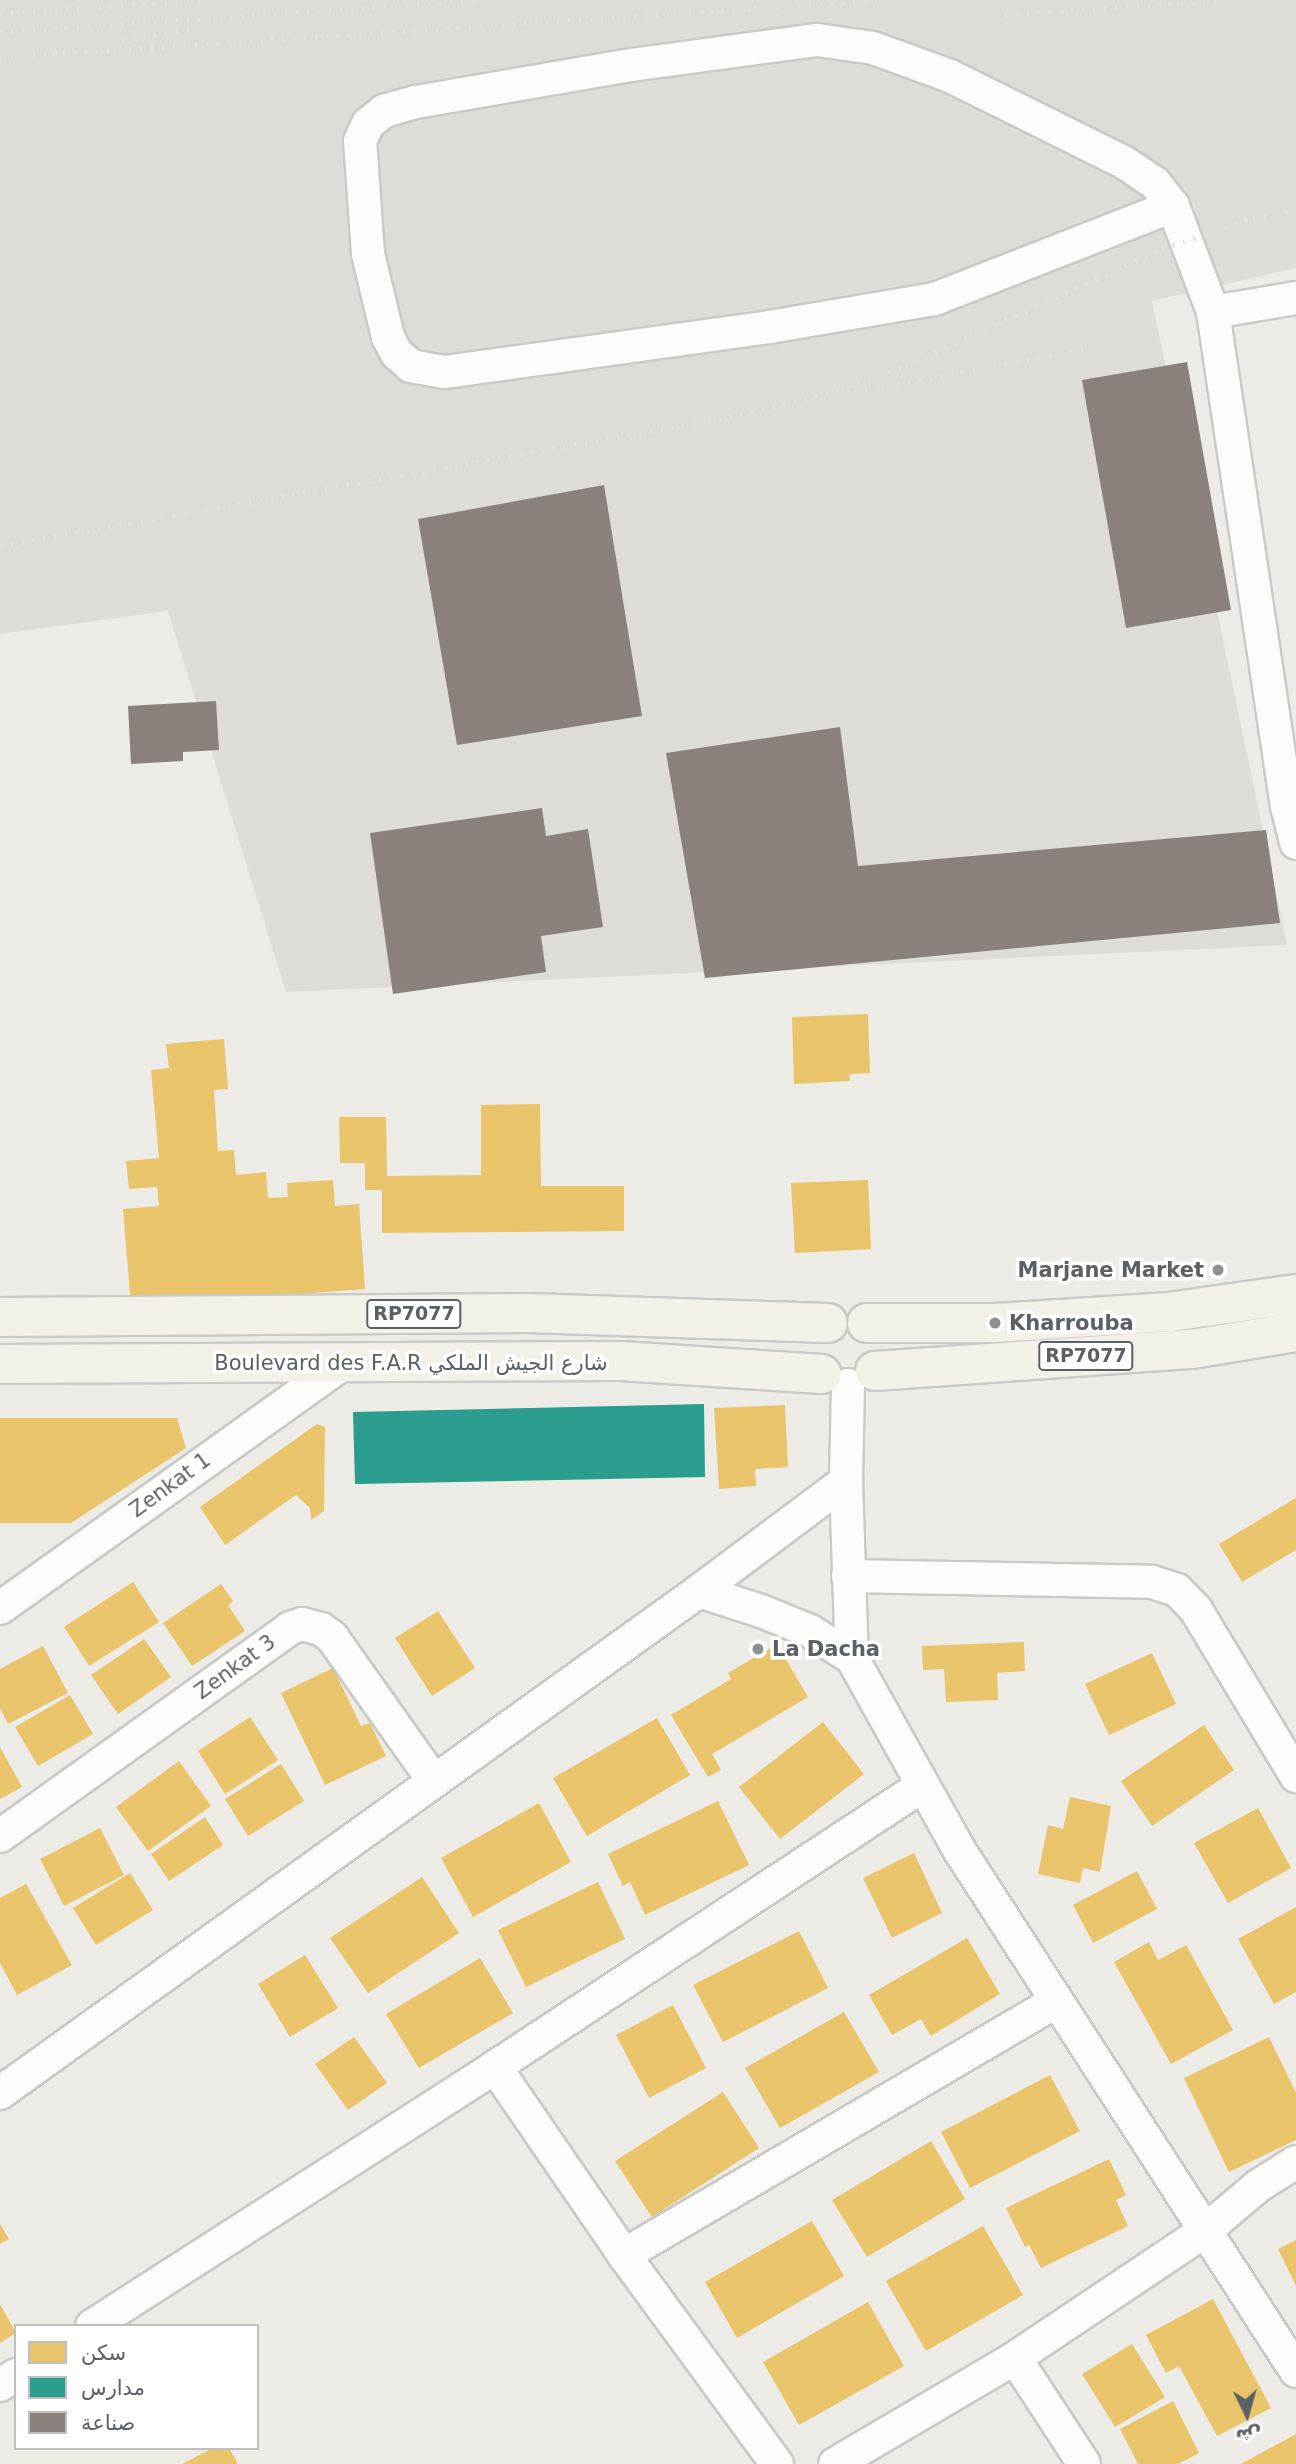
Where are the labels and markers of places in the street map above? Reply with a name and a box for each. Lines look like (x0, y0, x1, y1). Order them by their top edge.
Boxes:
place label: Marjane Market (1018, 1257, 1204, 1283)
marker: Marjane Market (1210, 1262, 1226, 1278)
place label: Kharrouba (1009, 1310, 1134, 1336)
marker: Kharrouba (987, 1315, 1003, 1331)
place label: La Dacha (772, 1636, 880, 1662)
marker: La Dacha (750, 1641, 766, 1657)

